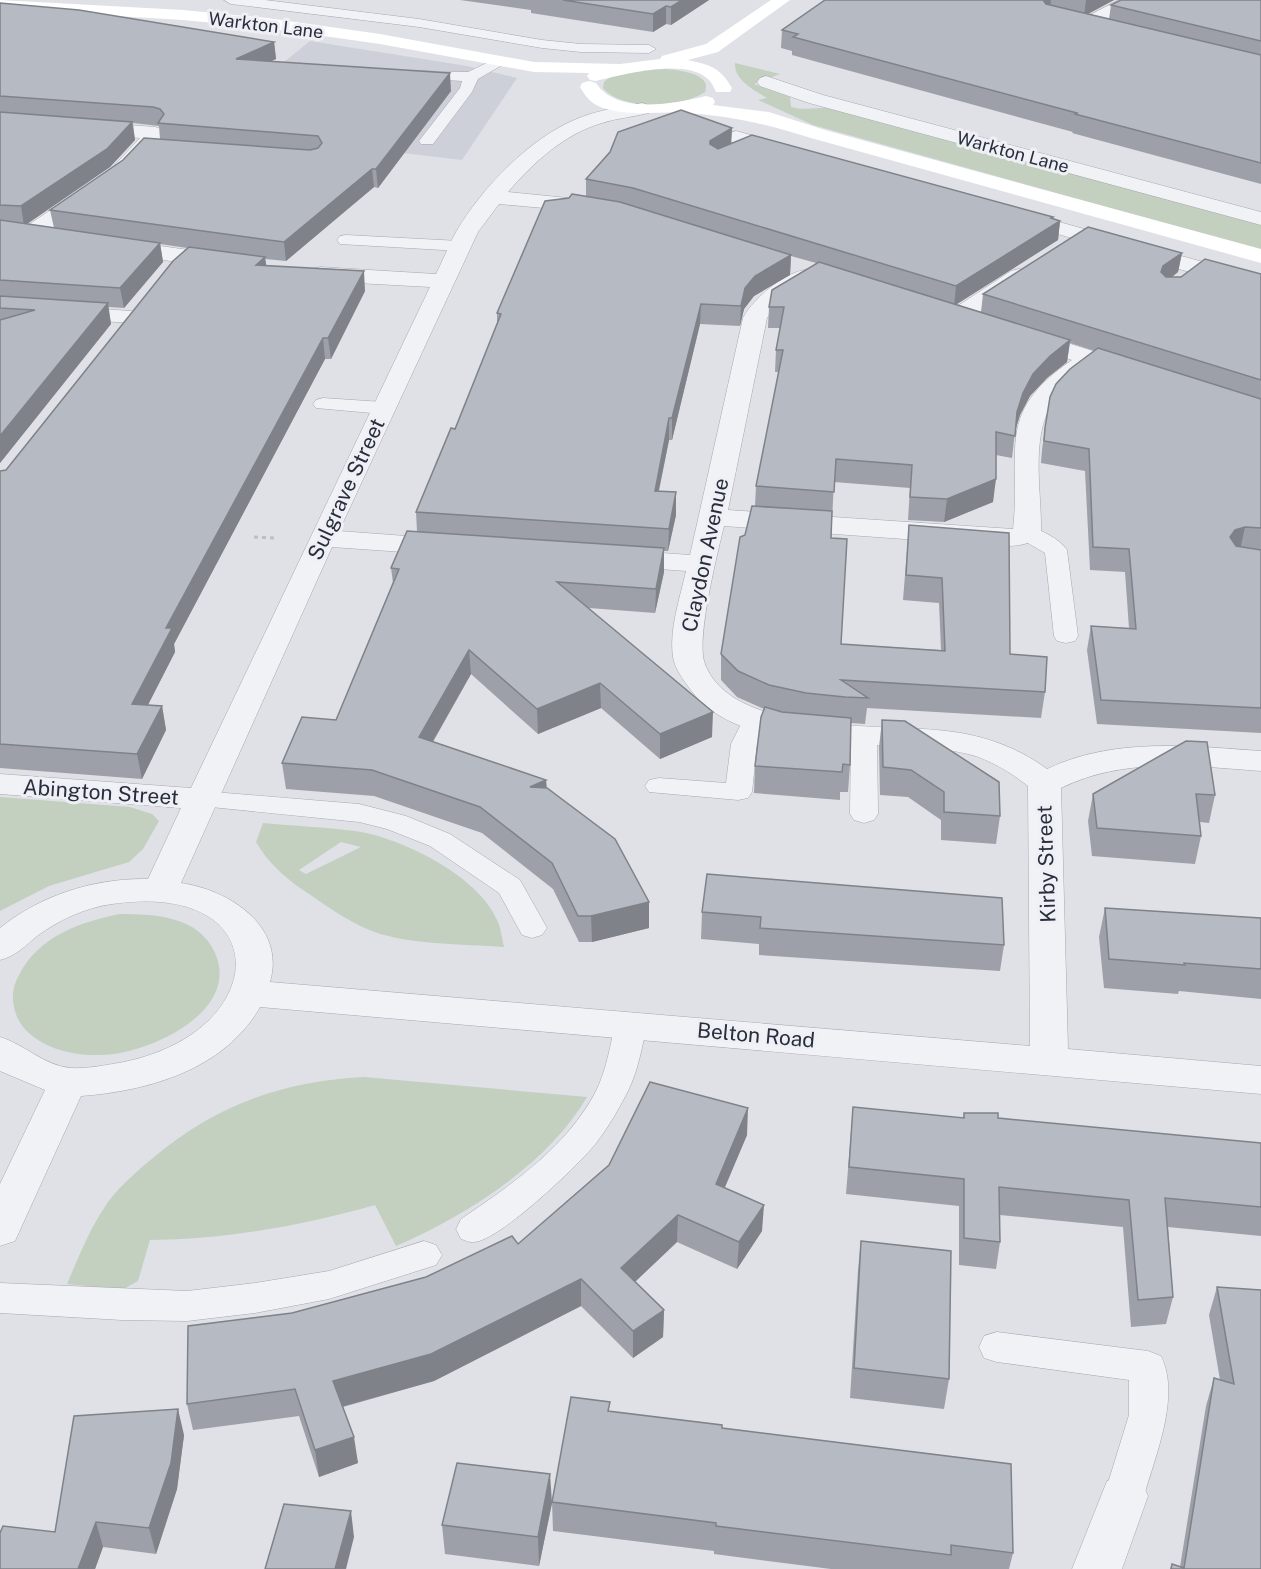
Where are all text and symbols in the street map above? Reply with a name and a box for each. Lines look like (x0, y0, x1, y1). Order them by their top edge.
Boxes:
street label: Warkton Lane (207, 8, 325, 42)
street label: Warkton Lane (954, 127, 1072, 177)
street label: Sulgrave Street (302, 414, 390, 564)
street label: Claydon Avenue (676, 476, 734, 634)
street label: Abington Street (22, 774, 180, 810)
street label: Kirby Street (1031, 805, 1061, 923)
street label: Belton Road (696, 1017, 816, 1053)

